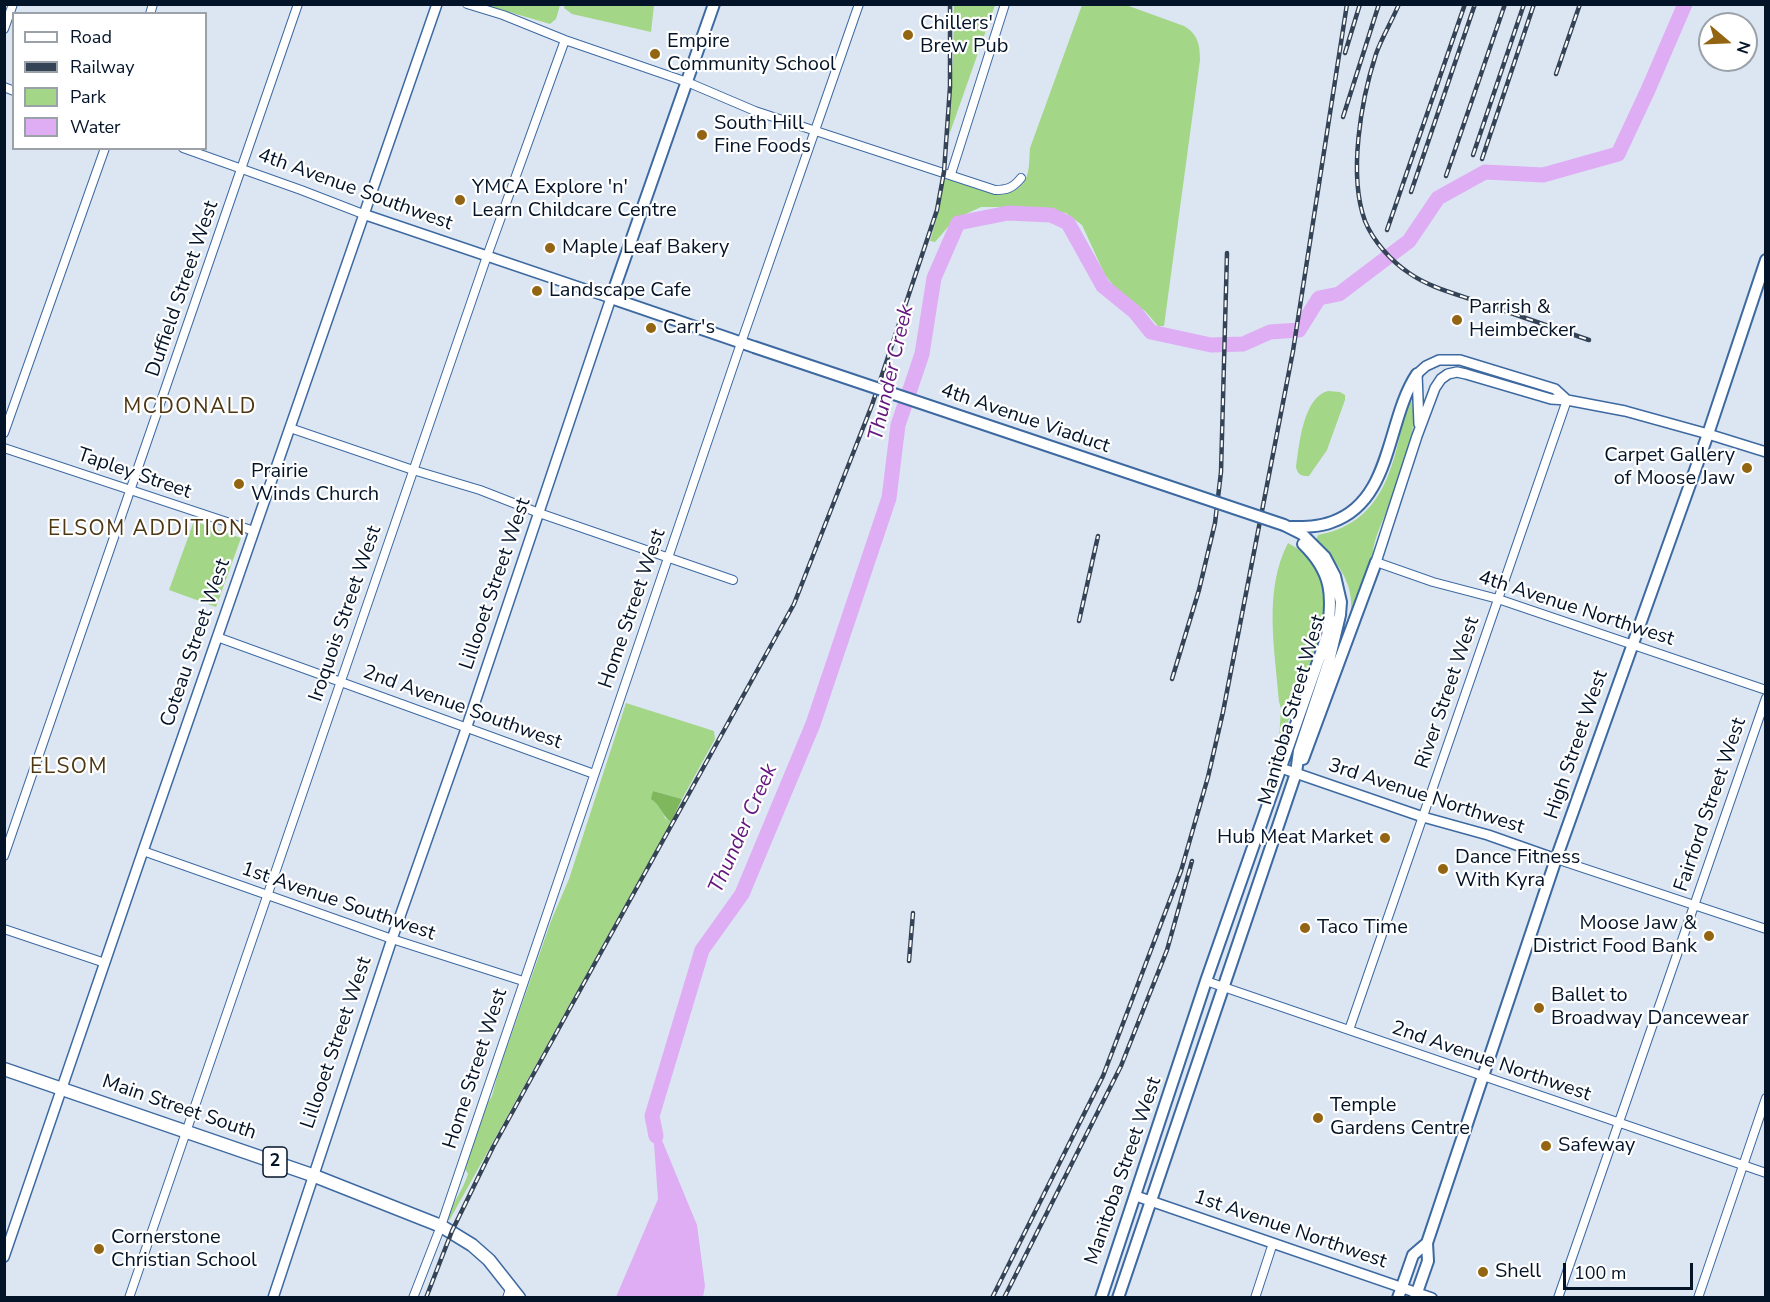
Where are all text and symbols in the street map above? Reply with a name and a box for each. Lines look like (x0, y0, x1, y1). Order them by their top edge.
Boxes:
legend (12, 12, 207, 150)
place label: Chillers' Brew Pub (920, 12, 1008, 59)
north arrow (1698, 12, 1758, 72)
text: Road (70, 25, 112, 49)
marker: Chillers' Brew Pub (901, 28, 915, 42)
place label: Empire Community School (667, 30, 836, 77)
text: N (1731, 38, 1755, 56)
marker: Empire Community School (648, 47, 662, 61)
text: Railway (70, 55, 135, 79)
text: Park (70, 85, 106, 109)
place label: South Hill Fine Foods (714, 112, 811, 159)
text: Water (70, 115, 121, 139)
marker: South Hill Fine Foods (695, 128, 709, 142)
street label: 4th Avenue Southwest (254, 144, 456, 236)
place label: YMCA Explore 'n' Learn Childcare Centre (472, 176, 677, 223)
marker: YMCA Explore 'n' Learn Childcare Centre (453, 193, 467, 207)
street label: Duffield Street West (142, 198, 224, 380)
place label: Maple Leaf Bakery (562, 236, 729, 260)
marker: Maple Leaf Bakery (543, 241, 557, 255)
place label: Landscape Cafe (549, 279, 691, 303)
marker: Landscape Cafe (530, 284, 544, 298)
place label: Parrish & Heimbecker (1469, 296, 1576, 343)
water label: Thunder Creek (864, 302, 920, 444)
marker: Parrish & Heimbecker (1450, 313, 1464, 327)
place label: Carr's (663, 316, 715, 340)
marker: Carr's (644, 321, 658, 335)
street label: 4th Avenue Viaduct (937, 379, 1113, 459)
district label: MCDONALD (123, 395, 257, 421)
street label: Tapley Street (74, 443, 194, 505)
place label: Carpet Gallery of Moose Jaw (1604, 444, 1735, 491)
place label: Prairie Winds Church (251, 460, 379, 507)
marker: Carpet Gallery of Moose Jaw (1740, 461, 1754, 475)
marker: Prairie Winds Church (232, 477, 246, 491)
street label: Lillooet Street West (455, 495, 537, 673)
district label: ELSOM ADDITION (48, 517, 246, 543)
street label: Iroquois Street West (305, 523, 387, 705)
street label: Home Street West (594, 526, 672, 692)
street label: Coteau Street West (156, 556, 236, 730)
street label: 4th Avenue Northwest (1475, 566, 1677, 652)
street label: Manitoba Street West (1254, 612, 1332, 808)
street label: River Street West (1411, 614, 1485, 772)
street label: 2nd Avenue Southwest (359, 661, 565, 755)
street label: High Street West (1540, 667, 1614, 823)
street label: Fairford Street West (1670, 715, 1752, 895)
street label: 3rd Avenue Northwest (1325, 754, 1527, 840)
district label: ELSOM (30, 755, 108, 781)
water label: Thunder Creek (704, 760, 784, 898)
place label: Hub Meat Market (1217, 826, 1373, 850)
marker: Hub Meat Market (1378, 831, 1392, 845)
place label: Dance Fitness With Kyra (1455, 846, 1580, 893)
street label: 1st Avenue Southwest (238, 858, 438, 946)
marker: Dance Fitness With Kyra (1436, 862, 1450, 876)
place label: Moose Jaw & District Food Bank (1533, 912, 1697, 959)
place label: Taco Time (1317, 916, 1408, 940)
marker: Taco Time (1298, 921, 1312, 935)
marker: Moose Jaw & District Food Bank (1702, 929, 1716, 943)
street label: Lillooet Street West (296, 954, 378, 1132)
place label: Ballet to Broadway Dancewear (1551, 984, 1749, 1031)
street label: Home Street West (439, 986, 513, 1152)
marker: Ballet to Broadway Dancewear (1532, 1001, 1546, 1015)
street label: 2nd Avenue Northwest (1388, 1017, 1594, 1107)
street label: Main Street South (99, 1070, 259, 1146)
street label: Manitoba Street West (1081, 1074, 1167, 1268)
place label: Temple Gardens Centre (1330, 1094, 1470, 1141)
marker: Temple Gardens Centre (1311, 1111, 1325, 1125)
place label: Safeway (1558, 1134, 1635, 1158)
marker: Safeway (1539, 1139, 1553, 1153)
road number: 2 (263, 1147, 287, 1177)
street label: 1st Avenue Northwest (1190, 1186, 1390, 1274)
place label: Cornerstone Christian School (111, 1226, 257, 1273)
marker: Cornerstone Christian School (92, 1242, 106, 1256)
scale bar (1566, 1251, 1696, 1289)
place label: Shell (1495, 1260, 1541, 1284)
text: 100 m (1574, 1261, 1626, 1285)
marker: Shell (1476, 1265, 1490, 1279)

